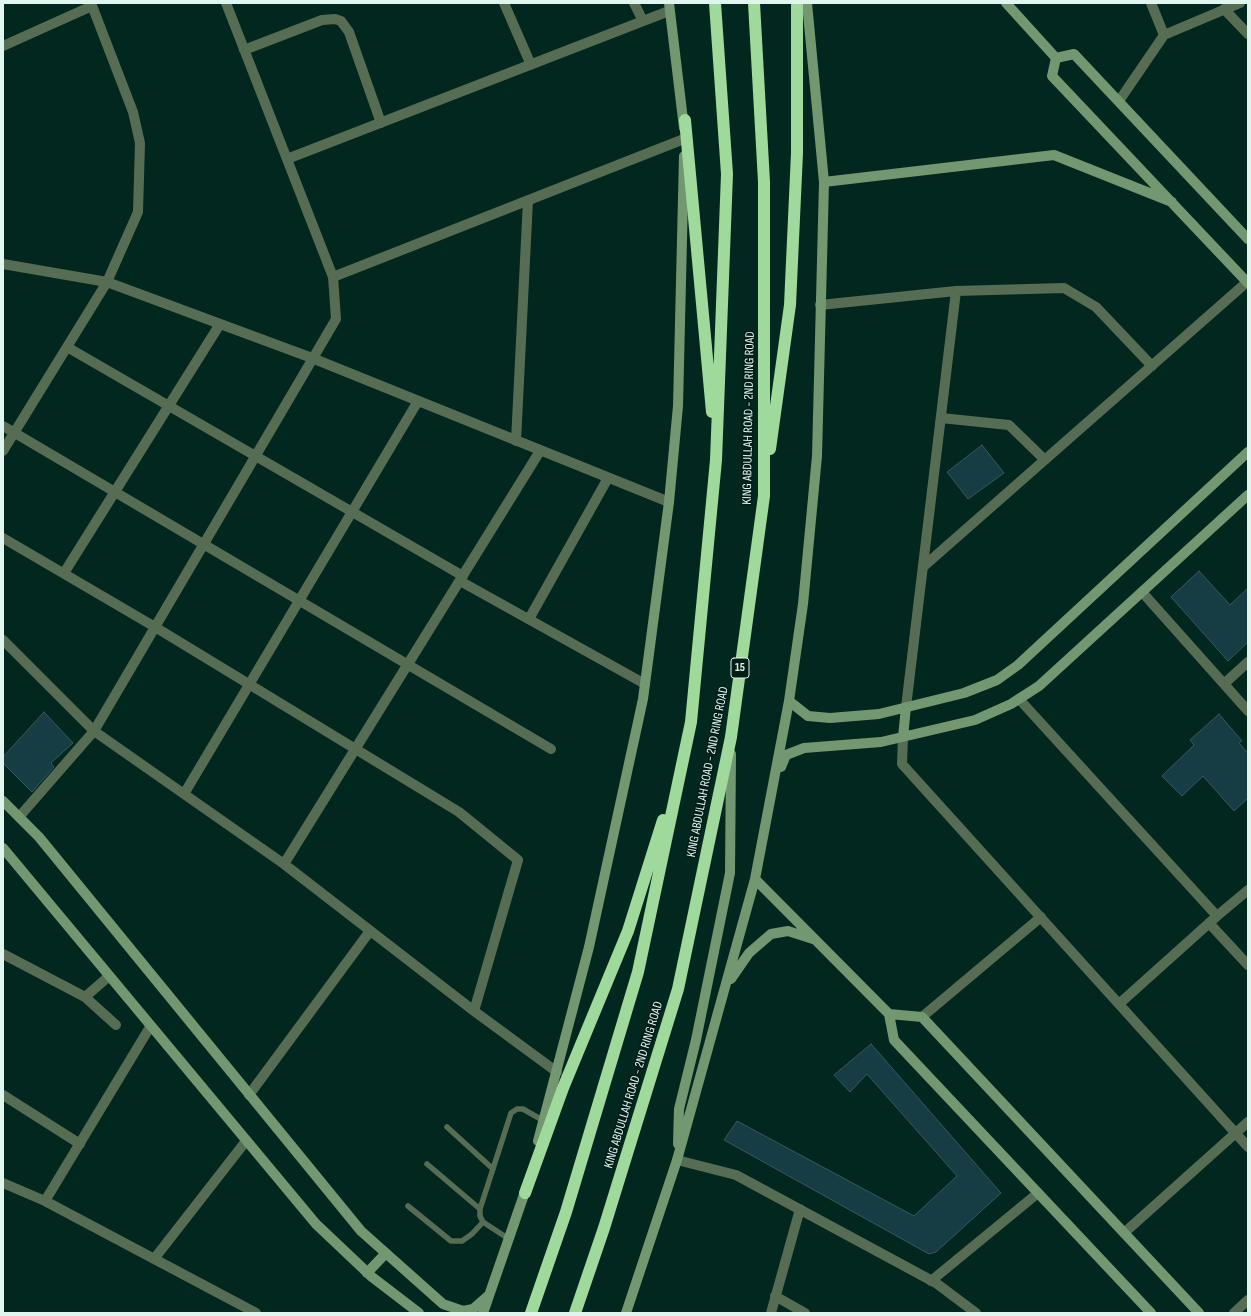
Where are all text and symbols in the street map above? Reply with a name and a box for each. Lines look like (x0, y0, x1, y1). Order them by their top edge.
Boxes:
street label: KING ABDULLAH ROAD - 2ND RING ROAD (740, 331, 758, 505)
road number: 15 (731, 658, 749, 678)
street label: KING ABDULLAH ROAD - 2ND RING ROAD (684, 685, 732, 859)
street label: KING ABDULLAH ROAD - 2ND RING ROAD (601, 1000, 667, 1170)

